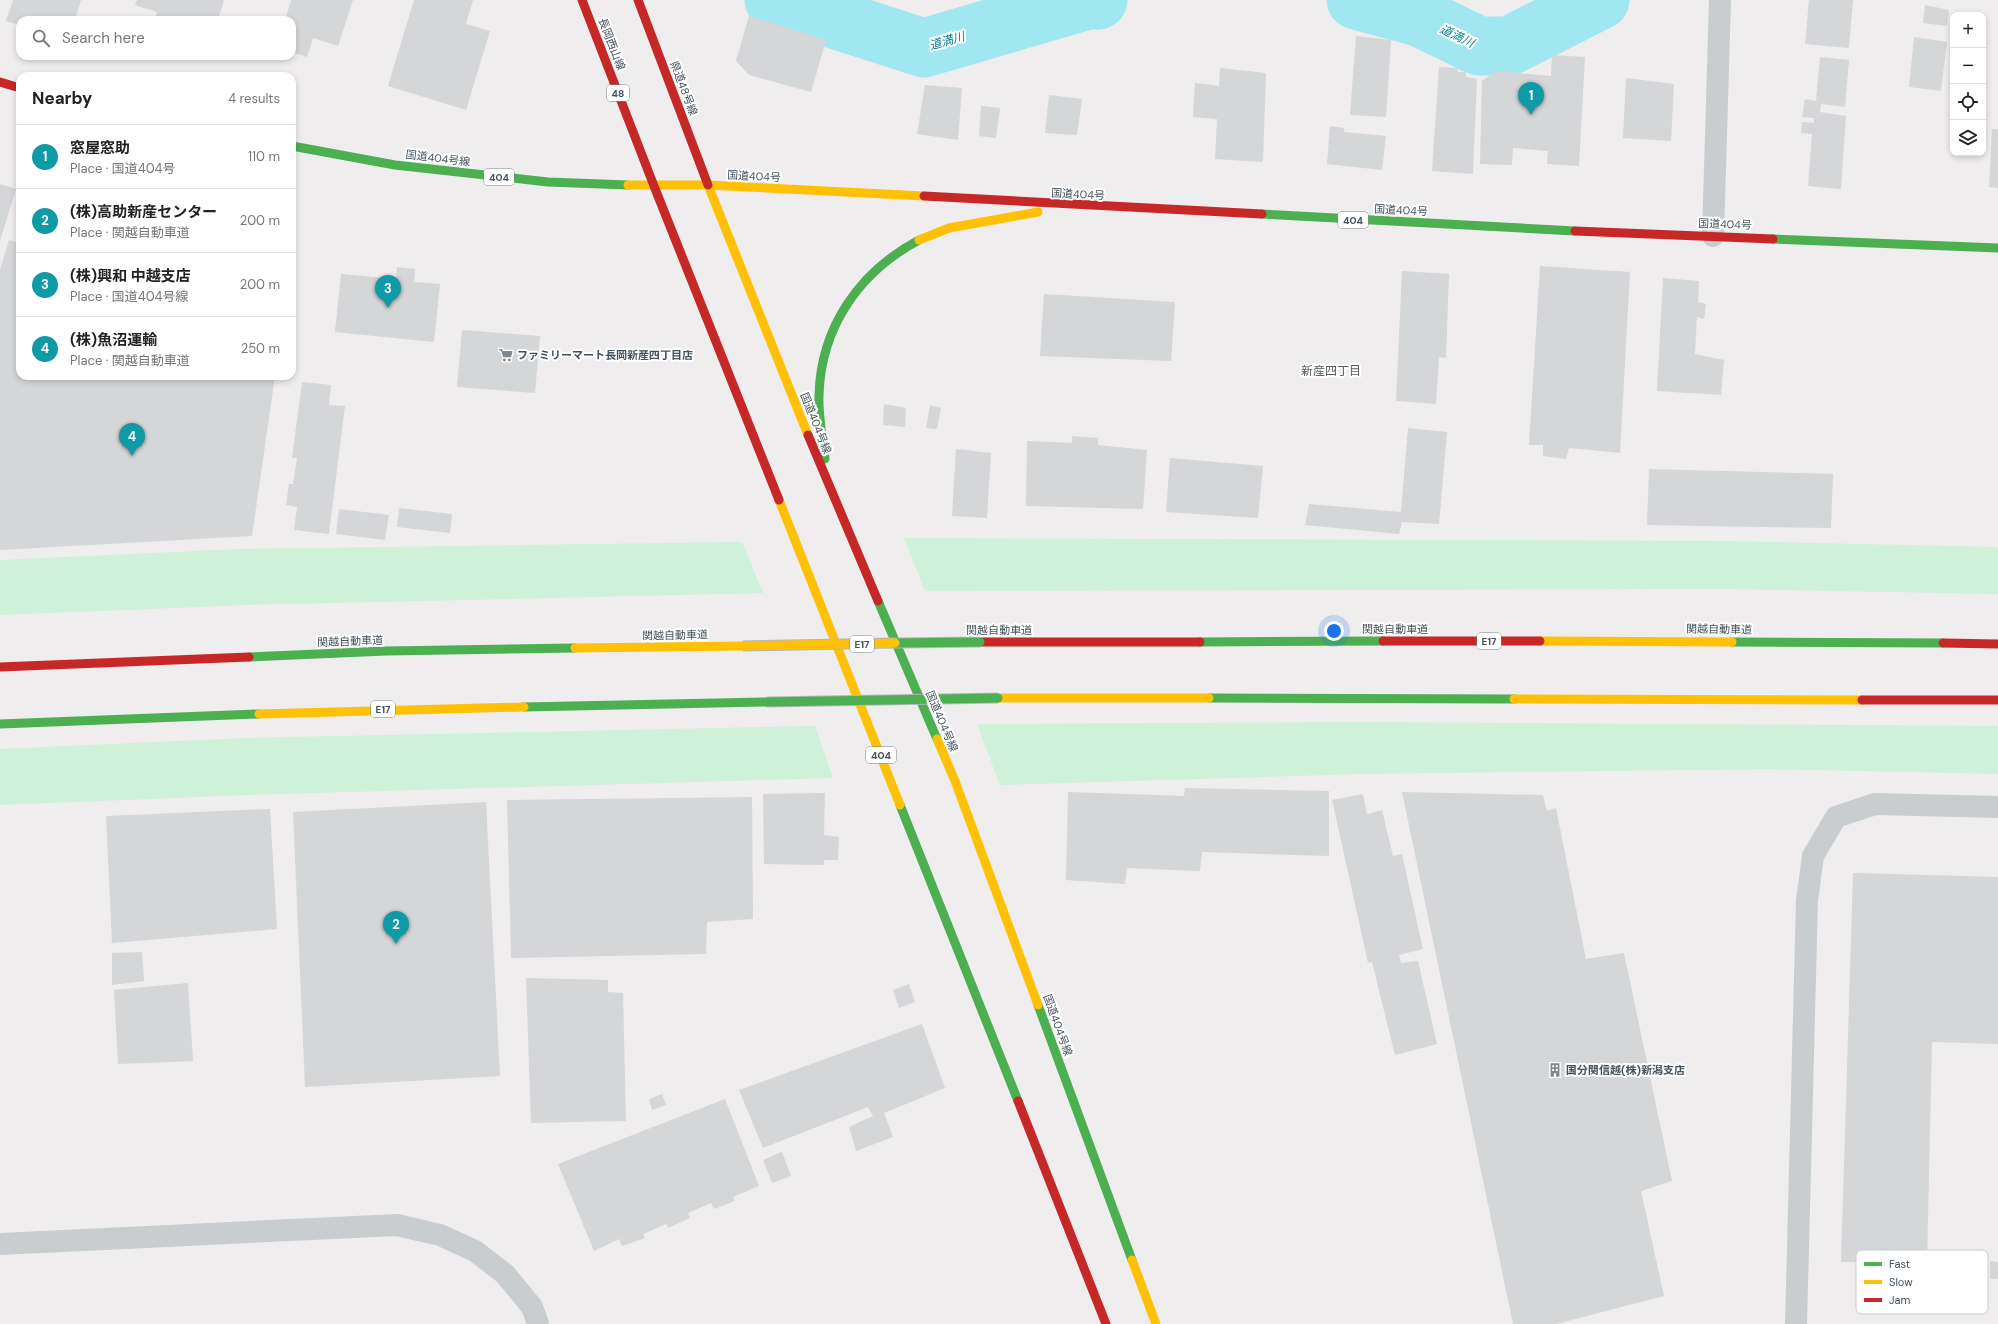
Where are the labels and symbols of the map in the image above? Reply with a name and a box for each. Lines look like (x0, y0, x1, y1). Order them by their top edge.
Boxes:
street label: 長岡西山線 (596, 16, 628, 72)
water label: 道満川 (1437, 21, 1478, 52)
water label: 道満川 (927, 28, 968, 54)
street label: 県道48号線 (667, 59, 701, 117)
pin: 1 (1518, 82, 1544, 115)
road number: 48 (607, 85, 629, 101)
street label: 国道404号線 (405, 147, 471, 169)
street label: 国道404号 (727, 168, 781, 184)
road number: 404 (484, 169, 514, 185)
street label: 国道404号 (1051, 186, 1105, 202)
street label: 国道404号 (1374, 202, 1428, 218)
road number: 404 (1338, 212, 1368, 228)
street label: 国道404号 (1698, 216, 1752, 232)
pin: 3 (375, 275, 401, 308)
supermarket icon: ファミリーマート長岡新産四丁目店 (498, 347, 514, 363)
place label: ファミリーマート長岡新産四丁目店 (517, 348, 693, 362)
district label: 新産四丁目 (1301, 363, 1361, 379)
street label: 国道404号線 (797, 390, 835, 456)
pin: 4 (119, 423, 145, 456)
your location (1324, 621, 1344, 641)
street label: 関越自動車道 (1686, 621, 1752, 637)
street label: 関越自動車道 (1362, 622, 1428, 636)
street label: 関越自動車道 (966, 623, 1032, 637)
street label: 関越自動車道 (642, 627, 708, 643)
street label: 関越自動車道 (317, 633, 383, 649)
road number: E17 (1477, 633, 1501, 649)
road number: E17 (850, 636, 874, 652)
street label: 国道404号線 (923, 688, 961, 754)
road number: E17 (371, 701, 395, 717)
road number: 404 (866, 747, 896, 763)
pin: 2 (383, 911, 409, 944)
street label: 国道404号線 (1040, 992, 1076, 1058)
building icon: 国分関信越(株)新潟支店 (1547, 1062, 1563, 1078)
place label: 国分関信越(株)新潟支店 (1566, 1063, 1685, 1077)
legend (1856, 1250, 1988, 1314)
text: Fast (1889, 1257, 1910, 1271)
text: Slow (1889, 1275, 1913, 1289)
text: Jam (1889, 1293, 1910, 1307)

